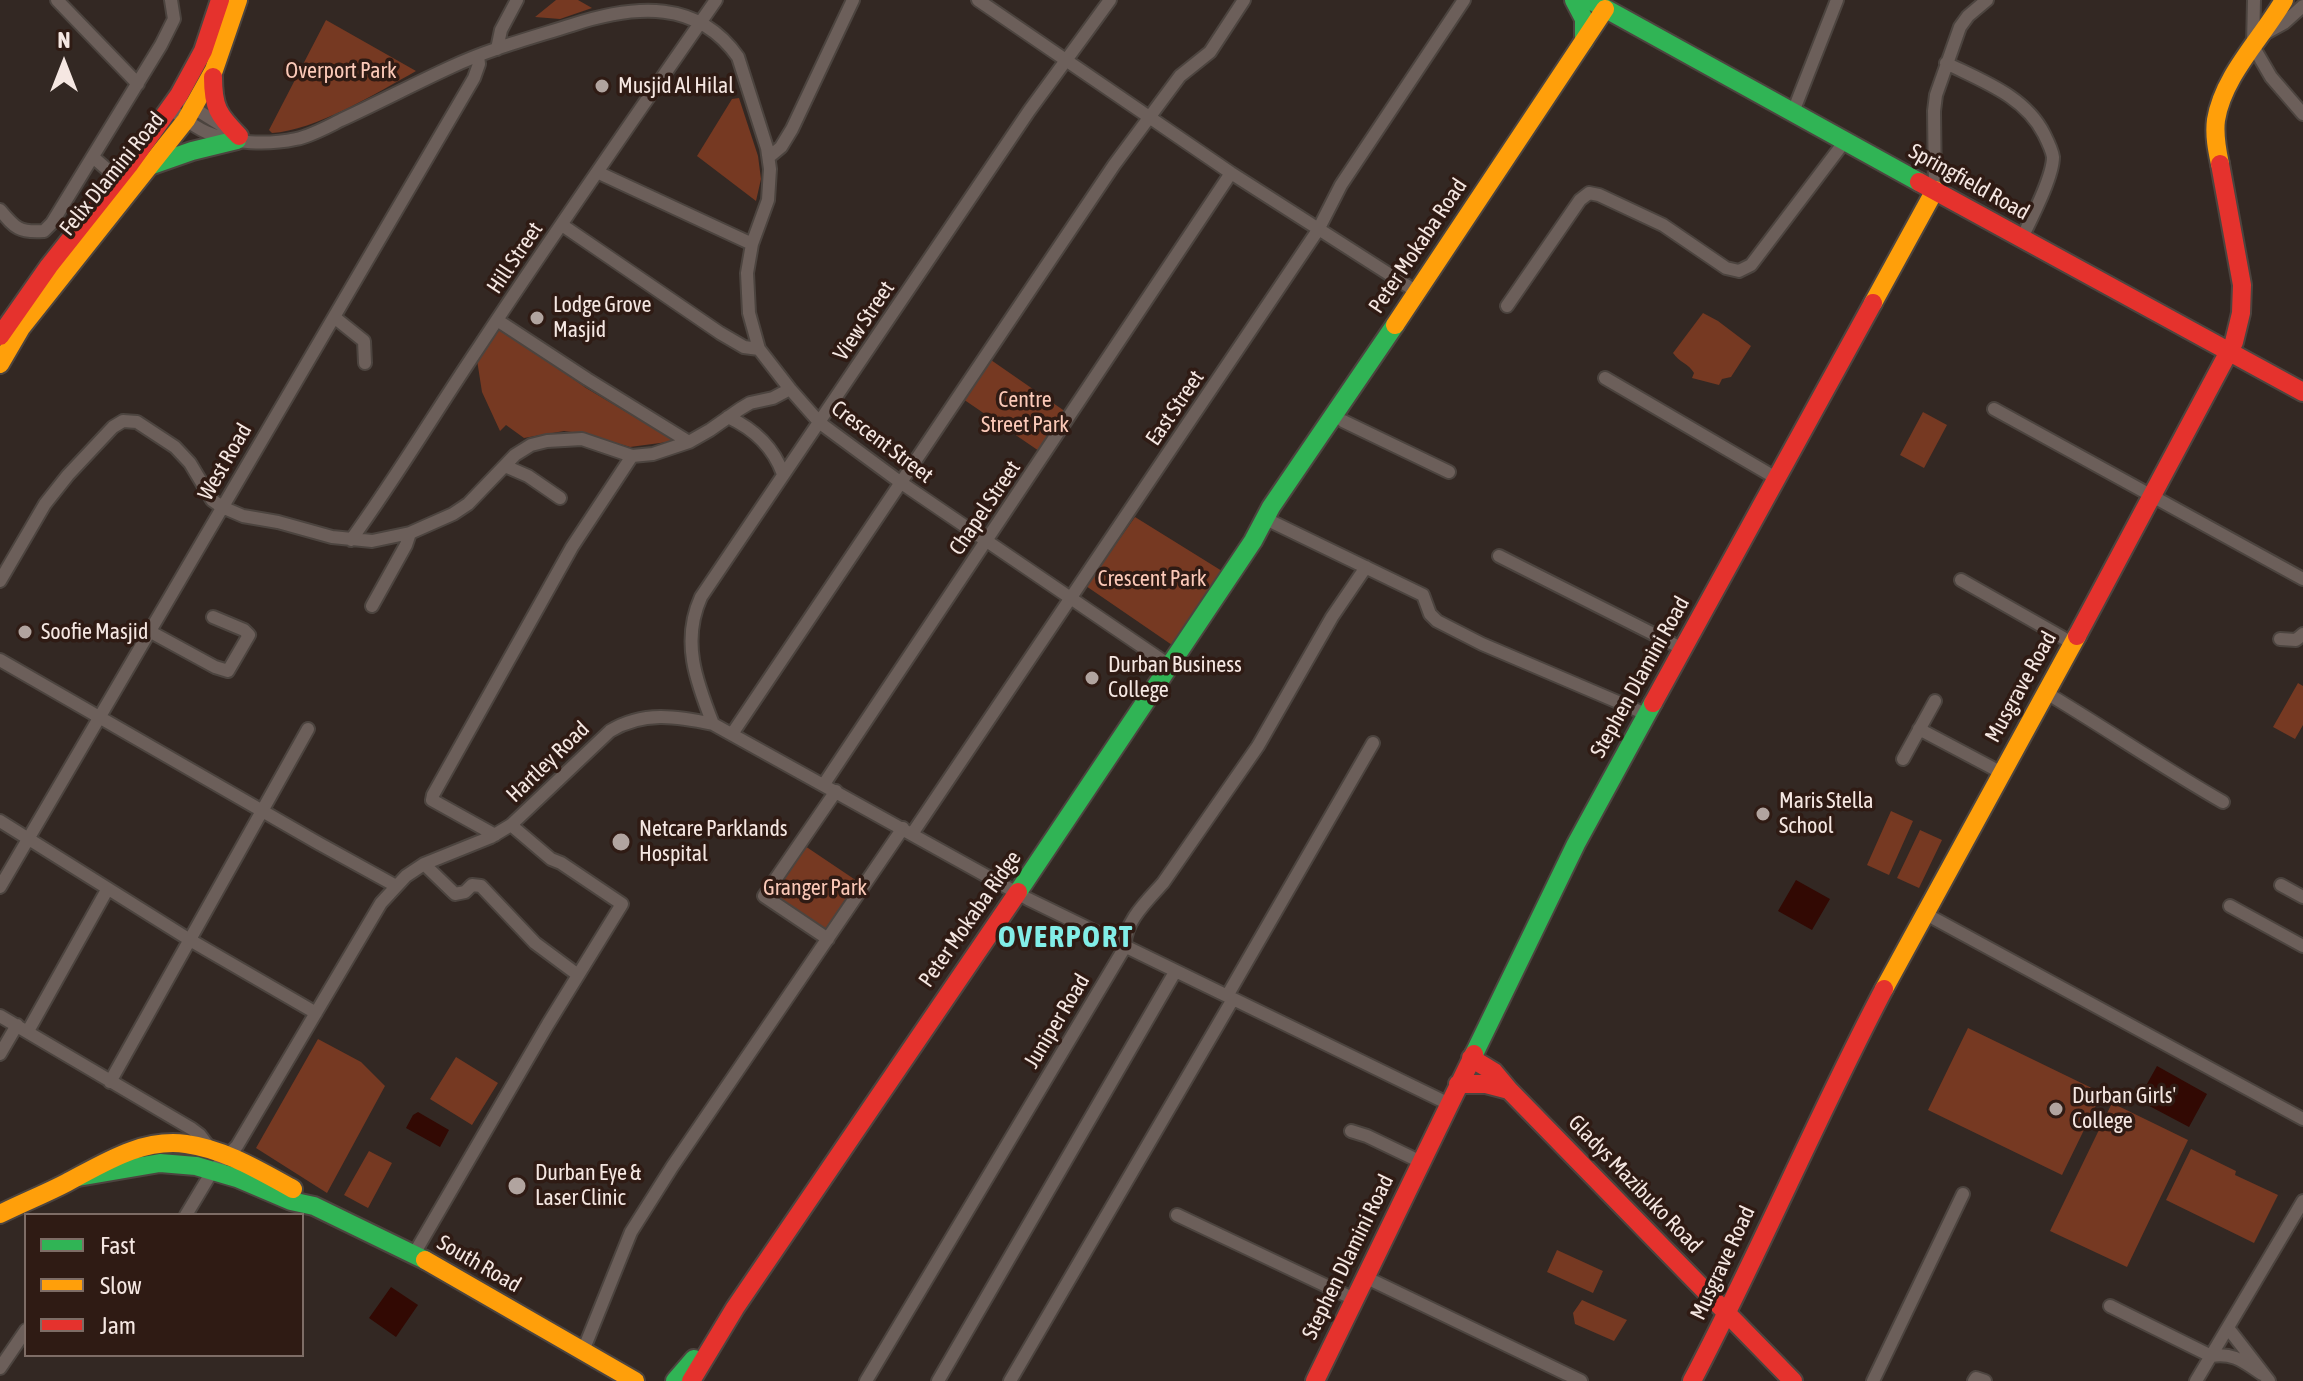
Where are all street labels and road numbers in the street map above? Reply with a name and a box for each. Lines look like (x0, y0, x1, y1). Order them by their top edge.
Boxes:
street label: Felix Dlamini Road (54, 107, 170, 241)
street label: Springfield Road (1904, 138, 2034, 226)
street label: Peter Mokaba Road (1363, 174, 1473, 318)
street label: Hill Street (481, 217, 549, 299)
street label: View Street (828, 276, 900, 366)
street label: East Street (1140, 365, 1210, 451)
street label: Crescent Street (826, 395, 938, 489)
street label: West Road (192, 419, 258, 505)
street label: Chapel Street (944, 456, 1026, 560)
street label: Stephen Dlamini Road (1585, 592, 1695, 762)
street label: Musgrave Road (1980, 627, 2062, 747)
street label: Hartley Road (501, 716, 595, 808)
street label: Peter Mokaba Ridge (913, 846, 1027, 992)
street label: Juniper Road (1019, 969, 1095, 1073)
street label: Gladys Mazibuko Road (1562, 1110, 1708, 1258)
street label: Stephen Dlamini Road (1297, 1170, 1399, 1344)
street label: Musgrave Road (1685, 1202, 1761, 1324)
street label: South Road (432, 1230, 526, 1298)

